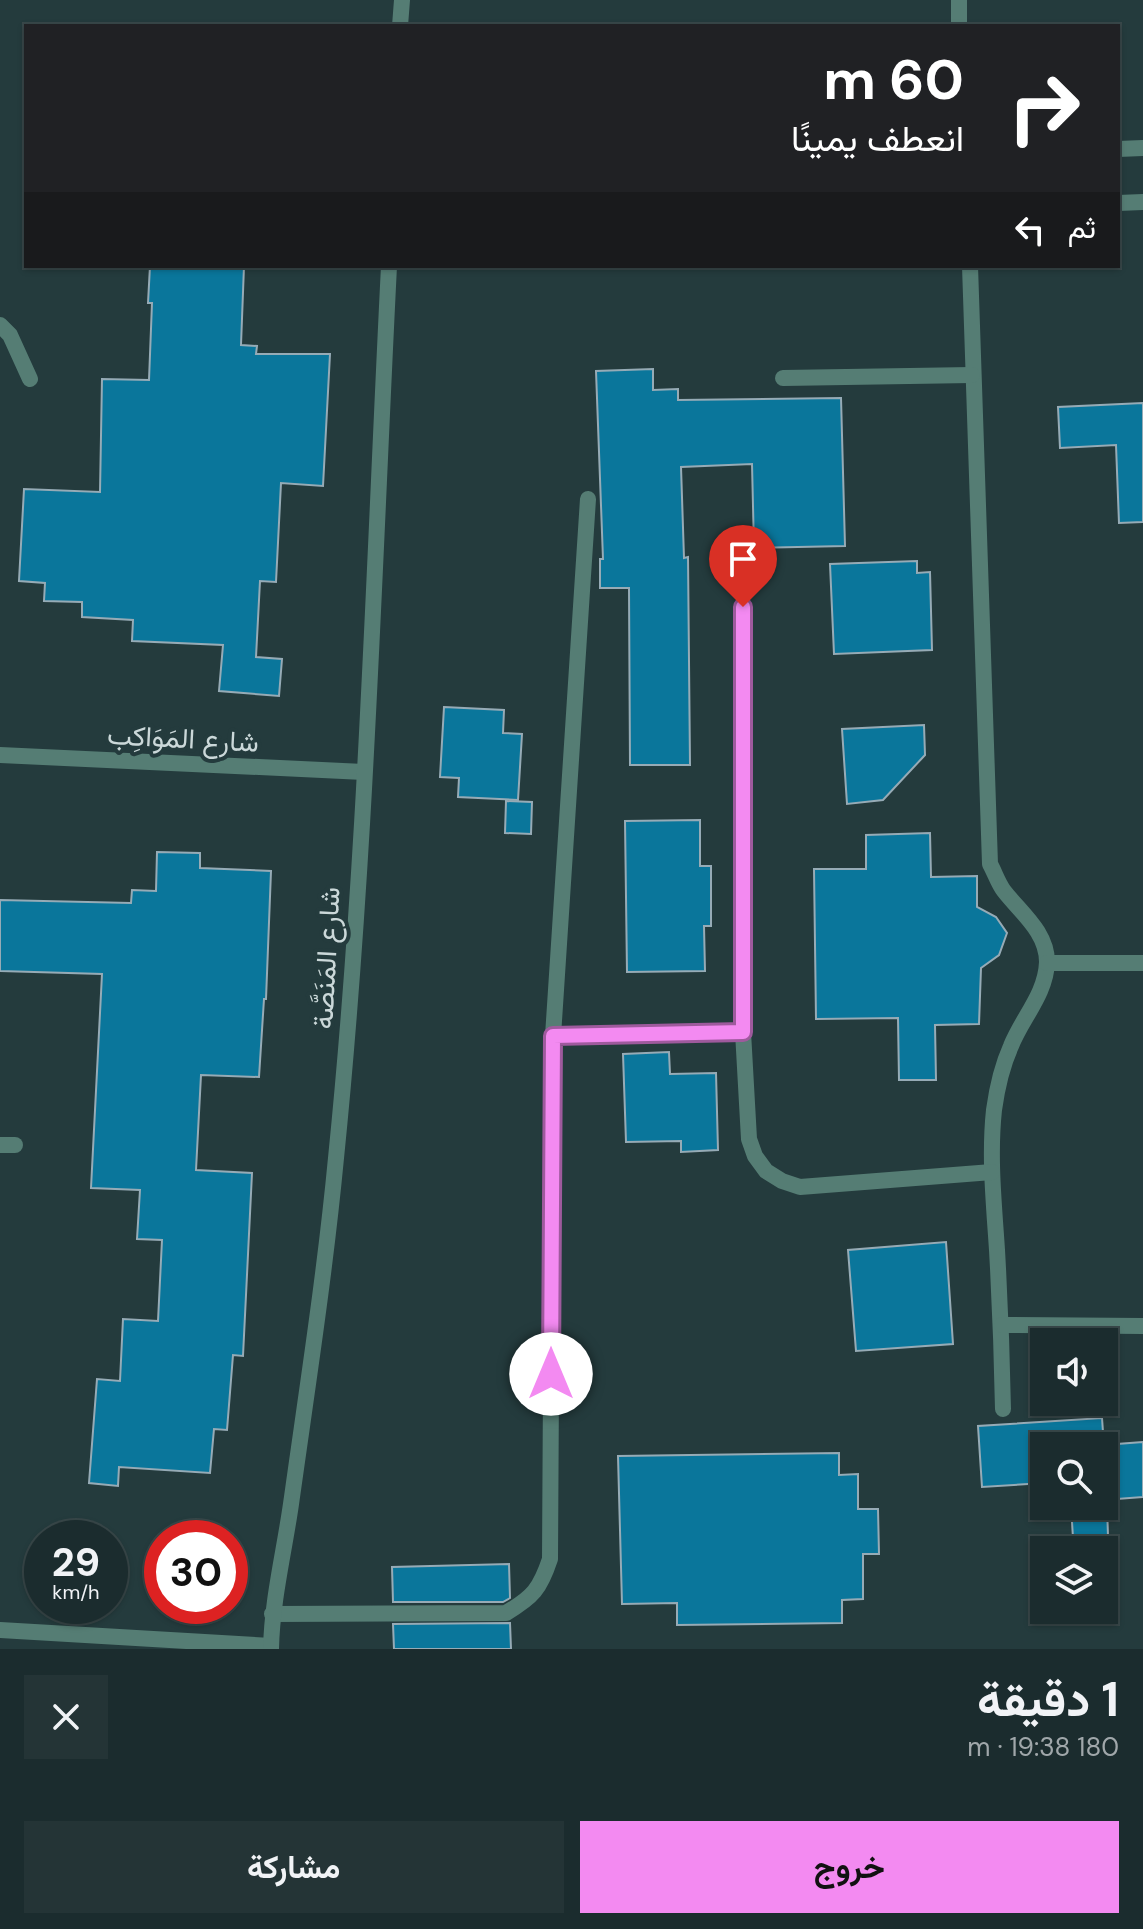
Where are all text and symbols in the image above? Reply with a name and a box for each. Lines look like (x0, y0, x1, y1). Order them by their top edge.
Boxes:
text: 60 m (823, 43, 964, 116)
icon: right (992, 56, 1096, 160)
text: انعطف يمينًا (791, 115, 964, 162)
icon: left (1008, 208, 1052, 252)
text: ثم (1068, 208, 1096, 247)
pin (709, 525, 777, 607)
icon: arrive (721, 537, 765, 581)
street label: شارع المَوَاكِب (106, 716, 260, 761)
street label: شارع المَنَصَّة (304, 886, 349, 1030)
map controls (1030, 1328, 1118, 1624)
button: sound (1030, 1328, 1118, 1416)
position arrow (509, 1332, 593, 1416)
button: search (1030, 1432, 1118, 1520)
speed limit sign: 30 (144, 1520, 248, 1624)
text: 29 (52, 1536, 100, 1588)
button: layers (1030, 1536, 1118, 1624)
text: km/h (52, 1579, 100, 1605)
text: 1 دقيقة (977, 1668, 1119, 1731)
button: close (24, 1675, 108, 1759)
text: 180 m · 19:38 (967, 1730, 1119, 1764)
button: مشاركة (24, 1821, 564, 1913)
button: خروج (580, 1821, 1119, 1913)

